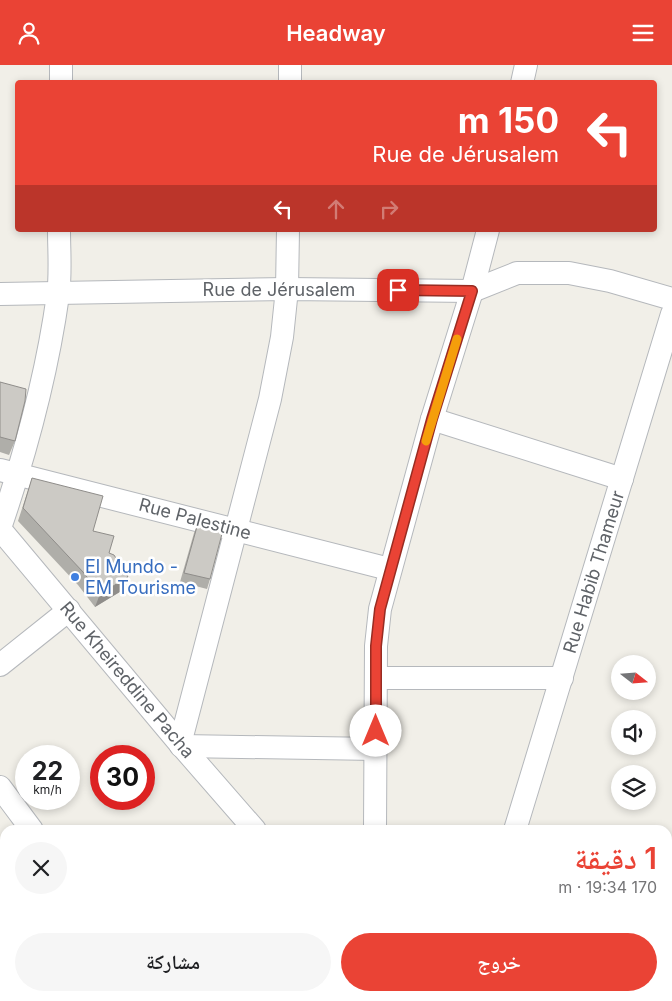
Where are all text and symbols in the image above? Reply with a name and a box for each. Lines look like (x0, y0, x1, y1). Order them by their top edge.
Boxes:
icon: person (15, 19, 43, 47)
icon: menu (629, 19, 657, 47)
text: Headway (286, 20, 386, 46)
text: 150 m (458, 99, 559, 141)
icon: left (577, 100, 642, 165)
text: Rue de Jérusalem (372, 141, 559, 167)
icon: left (269, 195, 297, 223)
icon: ahead (322, 195, 350, 223)
icon: right (375, 195, 403, 223)
pin (377, 269, 419, 311)
icon: arrive (384, 276, 412, 304)
street label: Rue de Jérusalem (203, 279, 355, 300)
street label: Rue Habib Thameur (559, 488, 628, 656)
street label: Rue Palestine (137, 493, 253, 544)
place label: El Mundo - EM Tourisme (85, 556, 196, 598)
marker: El Mundo - EM Tourisme (69, 571, 81, 583)
street label: Rue Kheireddine Pacha (56, 597, 199, 762)
north arrow (611, 655, 656, 700)
map controls (611, 655, 656, 810)
position arrow (349, 704, 401, 756)
button: sound (611, 710, 656, 755)
speed limit sign: 30 (90, 745, 155, 810)
text: 22 (32, 756, 63, 786)
button: layers (611, 765, 656, 810)
text: km/h (33, 782, 62, 797)
text: 1 دقيقة (574, 840, 657, 876)
button: close (15, 842, 67, 894)
text: 170 m · 19:34 (558, 877, 657, 897)
button: مشاركة (15, 933, 331, 991)
button: خروج (341, 933, 657, 991)

